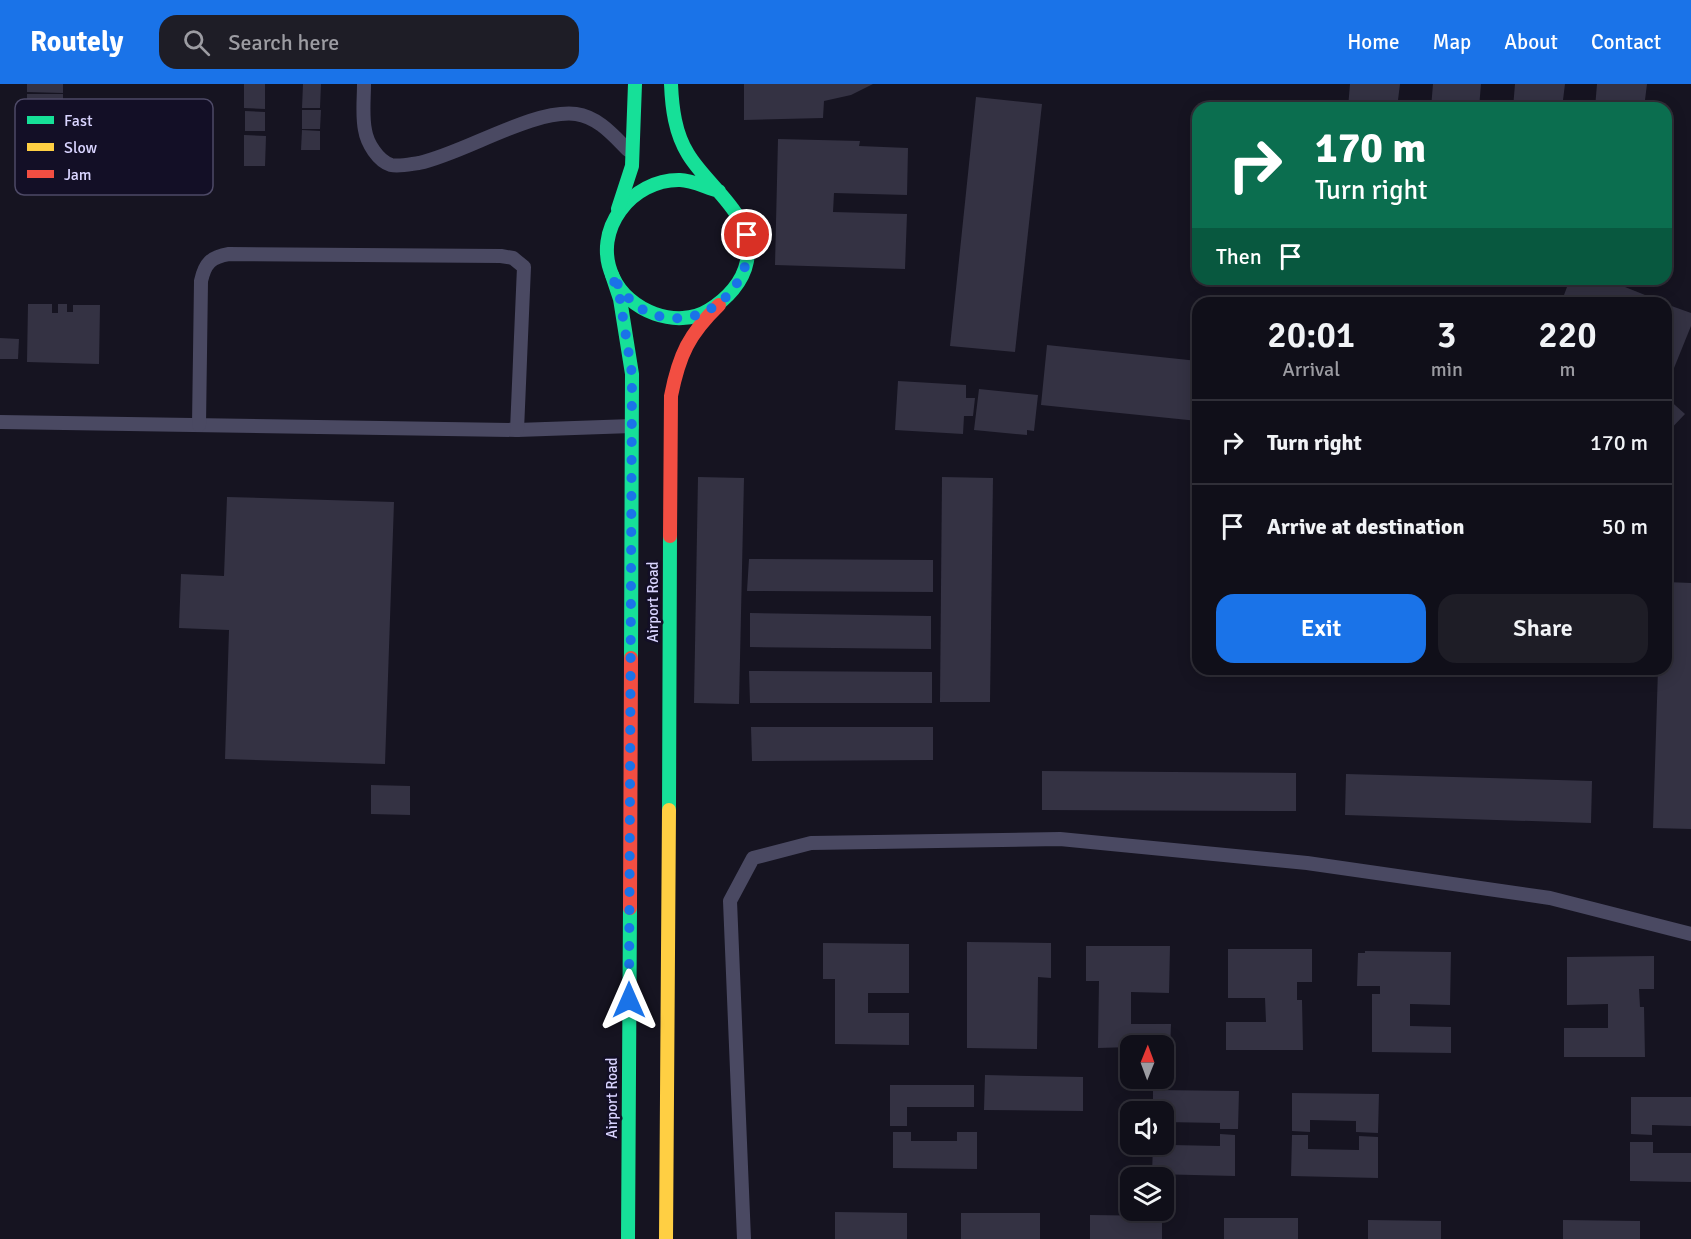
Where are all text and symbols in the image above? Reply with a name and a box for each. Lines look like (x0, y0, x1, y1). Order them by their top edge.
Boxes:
search box (159, 15, 579, 69)
text: Routely (30, 25, 123, 59)
icon: search (180, 26, 213, 59)
text: Search here (228, 29, 339, 56)
text: Home (1347, 29, 1400, 55)
text: Map (1433, 29, 1471, 55)
text: About (1504, 29, 1558, 55)
text: Contact (1591, 29, 1661, 55)
legend (15, 99, 213, 195)
text: Fast (64, 111, 93, 131)
text: 170 m (1315, 123, 1426, 174)
icon: right (1216, 126, 1294, 204)
text: Slow (64, 138, 98, 158)
text: Jam (64, 165, 92, 185)
text: Turn right (1315, 174, 1428, 207)
pin (721, 209, 772, 260)
icon: arrive (730, 218, 763, 251)
icon: arrive (1274, 240, 1307, 273)
text: Then (1216, 243, 1262, 270)
text: 20:01 (1267, 313, 1355, 358)
text: 3 (1437, 313, 1457, 358)
text: 220 (1538, 313, 1597, 358)
text: Arrival (1283, 357, 1340, 382)
text: min (1431, 357, 1463, 382)
text: m (1559, 357, 1575, 382)
icon: right (1216, 426, 1249, 459)
text: Turn right (1267, 429, 1362, 456)
text: 170 m (1590, 429, 1648, 456)
icon: arrive (1216, 510, 1249, 543)
text: Arrive at destination (1267, 513, 1464, 540)
text: 50 m (1602, 513, 1648, 540)
street label: Airport Road (644, 561, 662, 643)
button: Exit (1216, 594, 1426, 663)
button: Share (1438, 594, 1648, 663)
position arrow (597, 968, 661, 1032)
north arrow (1120, 1035, 1174, 1089)
map controls (1120, 1035, 1174, 1221)
street label: Airport Road (603, 1057, 621, 1139)
button: sound (1120, 1101, 1174, 1155)
button: layers (1120, 1167, 1174, 1221)

